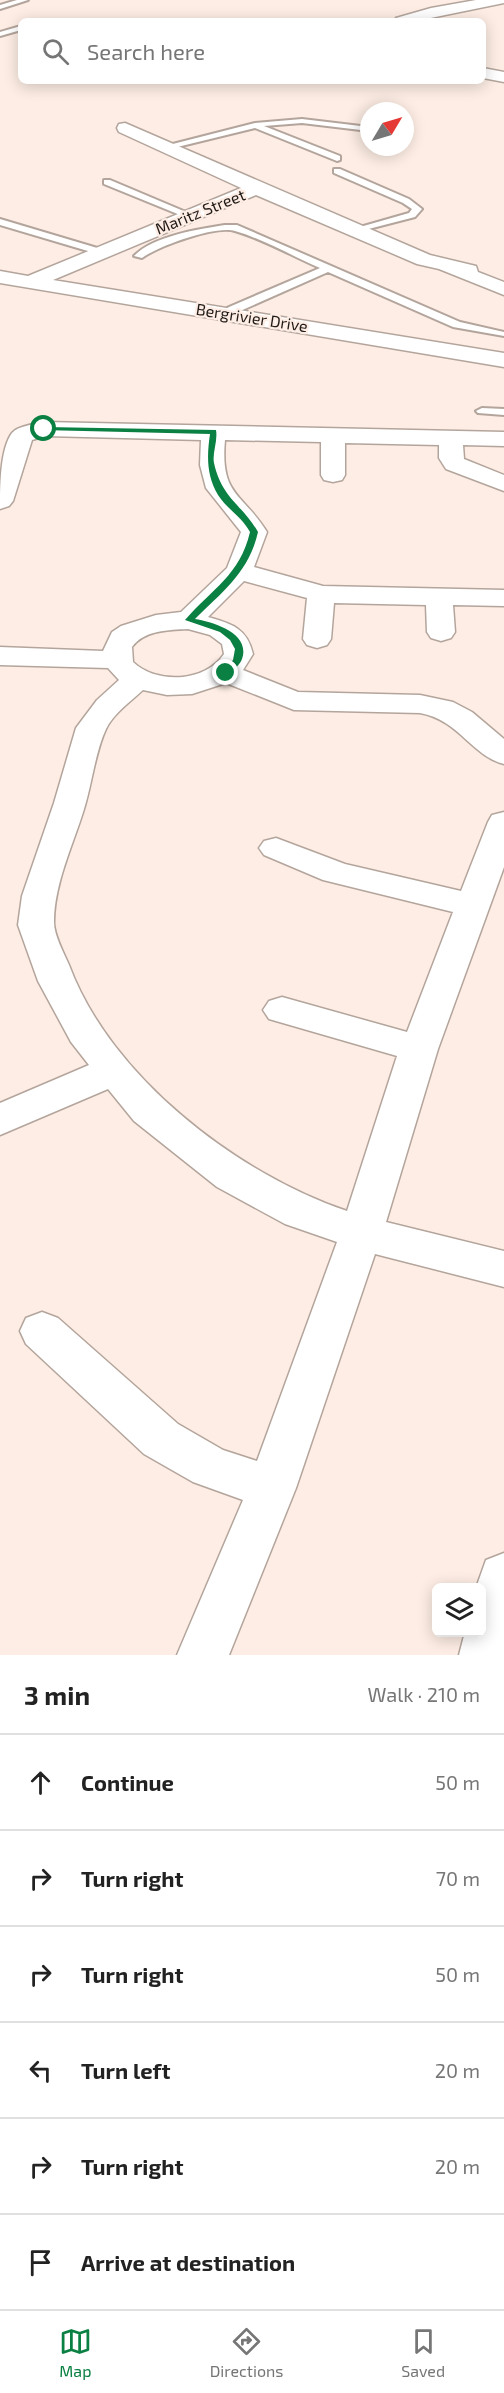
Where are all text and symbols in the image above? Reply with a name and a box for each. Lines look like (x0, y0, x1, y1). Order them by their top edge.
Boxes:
search box (18, 18, 486, 84)
icon: search (39, 35, 72, 68)
text: Search here (87, 38, 205, 64)
north arrow (360, 102, 414, 156)
street label: Maritz Street (152, 184, 248, 238)
street label: Bergrivier Drive (195, 299, 309, 335)
route start (30, 415, 56, 441)
route end (212, 659, 238, 685)
map controls (432, 1583, 486, 1637)
button: layers (432, 1583, 486, 1637)
text: 3 min (24, 1679, 90, 1710)
text: Walk · 210 m (368, 1682, 480, 1706)
icon: ahead (24, 1766, 57, 1799)
text: Continue (81, 1769, 174, 1795)
text: 50 m (435, 1770, 480, 1794)
icon: right (24, 1862, 57, 1895)
text: Turn right (81, 1865, 183, 1891)
text: 70 m (436, 1866, 480, 1890)
icon: right (24, 1958, 57, 1991)
text: Turn right (81, 1961, 183, 1987)
text: 50 m (435, 1962, 480, 1986)
icon: left (24, 2054, 57, 2087)
text: Turn left (81, 2057, 170, 2083)
text: 20 m (435, 2058, 480, 2082)
icon: right (24, 2150, 57, 2183)
text: Turn right (81, 2153, 183, 2179)
text: 20 m (435, 2154, 480, 2178)
icon: arrive (24, 2246, 57, 2279)
text: Arrive at destination (81, 2249, 295, 2275)
tab: Map (59, 2325, 92, 2380)
tab: Directions (210, 2325, 283, 2380)
tab: Saved (401, 2325, 445, 2380)

